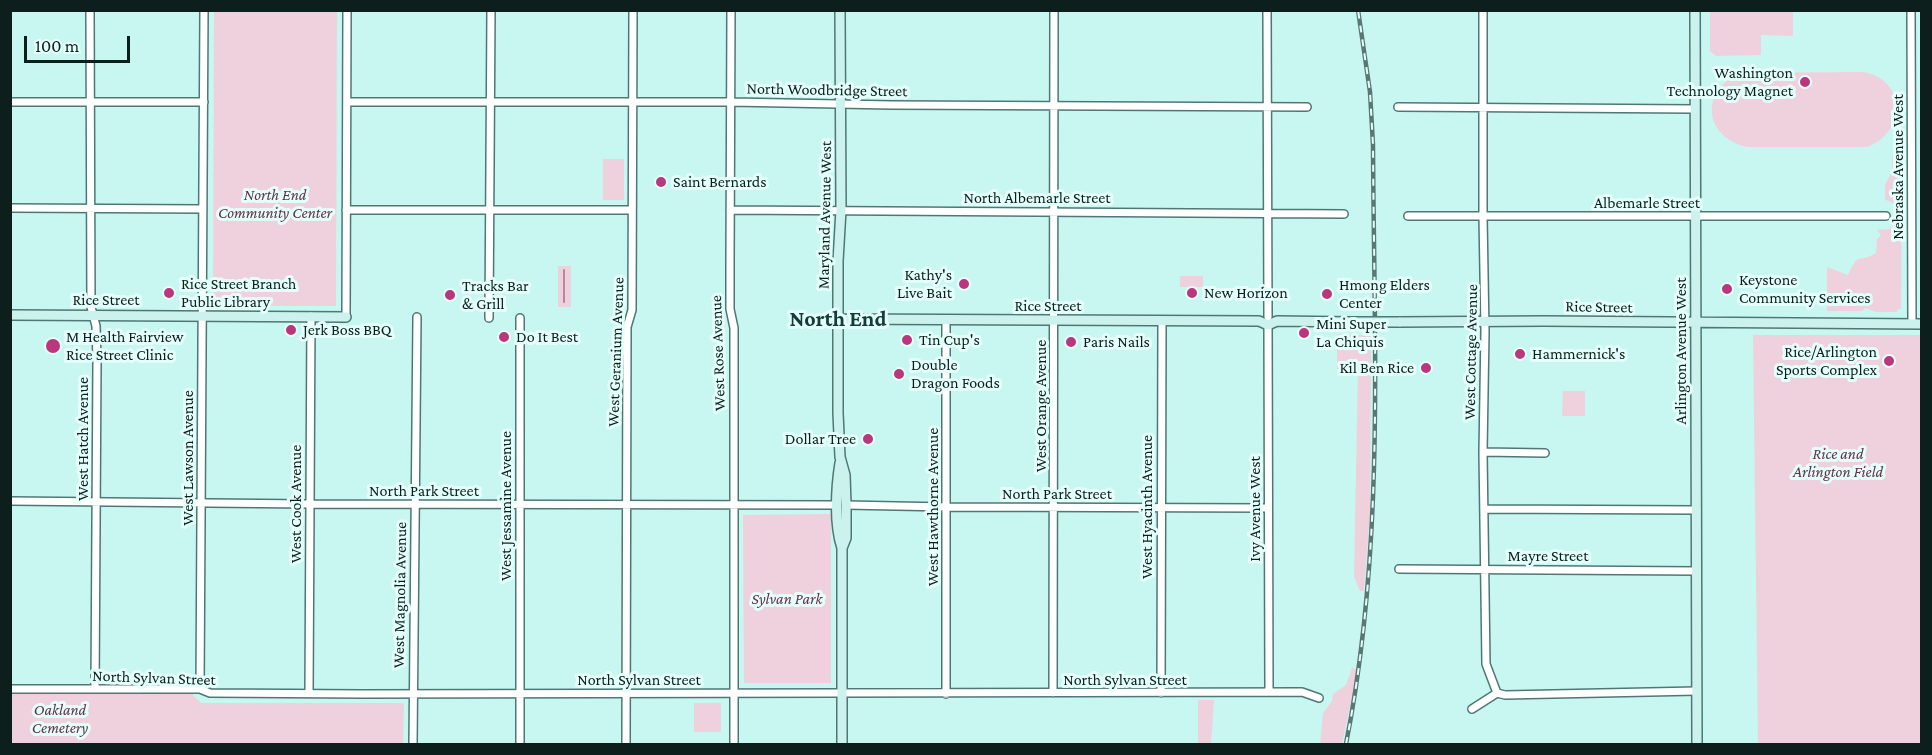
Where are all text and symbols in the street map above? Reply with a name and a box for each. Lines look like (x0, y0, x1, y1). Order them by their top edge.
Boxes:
scale bar (27, 24, 134, 62)
text: 100 m (35, 36, 79, 56)
place label: Washington Technology Magnet (1667, 63, 1793, 101)
marker: Washington Technology Magnet (1798, 75, 1812, 89)
street label: North Woodbridge Street (746, 79, 908, 101)
street label: Nebraska Avenue West (1888, 94, 1908, 240)
street label: Maryland Avenue West (814, 141, 836, 289)
place label: Saint Bernards (673, 172, 766, 192)
marker: Saint Bernards (654, 175, 668, 189)
park label: North End Community Center (218, 185, 332, 223)
street label: North Albemarle Street (963, 188, 1111, 208)
street label: Albemarle Street (1594, 193, 1700, 213)
place label: Kathy's Live Bait (897, 265, 952, 303)
place label: Keystone Community Services (1739, 270, 1871, 308)
place label: Rice Street Branch Public Library (181, 274, 296, 312)
place label: Hmong Elders Center (1339, 275, 1430, 313)
place label: Tracks Bar & Grill (462, 276, 529, 314)
street label: West Geranium Avenue (604, 277, 628, 427)
marker: Kathy's Live Bait (957, 277, 971, 291)
street label: Arlington Avenue West (1671, 278, 1691, 424)
marker: Keystone Community Services (1720, 282, 1734, 296)
place label: New Horizon (1204, 283, 1288, 303)
street label: West Cottage Avenue (1460, 284, 1482, 420)
marker: Rice Street Branch Public Library (162, 286, 176, 300)
marker: New Horizon (1185, 286, 1199, 300)
marker: Hmong Elders Center (1320, 287, 1334, 301)
marker: Tracks Bar & Grill (443, 288, 457, 302)
street label: Rice Street (72, 290, 140, 310)
street label: West Rose Avenue (706, 295, 730, 411)
street label: Rice Street (1014, 296, 1082, 316)
street label: Rice Street (1565, 297, 1633, 317)
district label: North End (790, 306, 886, 332)
place label: Mini Super La Chiquis (1316, 314, 1386, 352)
place label: Jerk Boss BBQ (303, 320, 391, 340)
marker: Jerk Boss BBQ (284, 323, 298, 337)
marker: Mini Super La Chiquis (1297, 326, 1311, 340)
place label: M Health Fairview Rice Street Clinic (66, 327, 184, 365)
place label: Do It Best (516, 327, 578, 347)
marker: Do It Best (497, 330, 511, 344)
place label: Tin Cup's (919, 330, 980, 350)
place label: Paris Nails (1083, 332, 1150, 352)
marker: Tin Cup's (900, 333, 914, 347)
marker: Paris Nails (1064, 335, 1078, 349)
marker: M Health Fairview Rice Street Clinic (44, 337, 62, 355)
street label: West Orange Avenue (1031, 340, 1051, 472)
place label: Rice/Arlington Sports Complex (1776, 342, 1877, 380)
place label: Hammernick's (1532, 344, 1625, 364)
marker: Hammernick's (1513, 347, 1527, 361)
marker: Rice/Arlington Sports Complex (1882, 354, 1896, 368)
place label: Double Dragon Foods (911, 355, 1000, 393)
place label: Kil Ben Rice (1339, 358, 1414, 378)
marker: Kil Ben Rice (1419, 361, 1433, 375)
marker: Double Dragon Foods (892, 367, 906, 381)
street label: West Hatch Avenue (73, 377, 93, 501)
street label: West Lawson Avenue (178, 390, 198, 526)
street label: West Hawthorne Avenue (923, 428, 943, 586)
place label: Dollar Tree (785, 429, 856, 449)
street label: West Jessamine Avenue (496, 431, 516, 581)
marker: Dollar Tree (861, 432, 875, 446)
street label: West Hyacinth Avenue (1137, 435, 1157, 579)
park label: Rice and Arlington Field (1793, 444, 1883, 482)
street label: West Cook Avenue (286, 445, 306, 563)
street label: Ivy Avenue West (1245, 456, 1265, 562)
street label: North Park Street (369, 481, 479, 501)
street label: North Park Street (1002, 484, 1112, 504)
street label: West Magnolia Avenue (389, 522, 411, 668)
street label: Mayre Street (1508, 546, 1588, 566)
park label: Sylvan Park (752, 589, 822, 609)
street label: North Sylvan Street (92, 666, 216, 690)
street label: North Sylvan Street (577, 670, 701, 690)
street label: North Sylvan Street (1063, 670, 1187, 690)
park label: Oakland Cemetery (32, 700, 88, 738)

